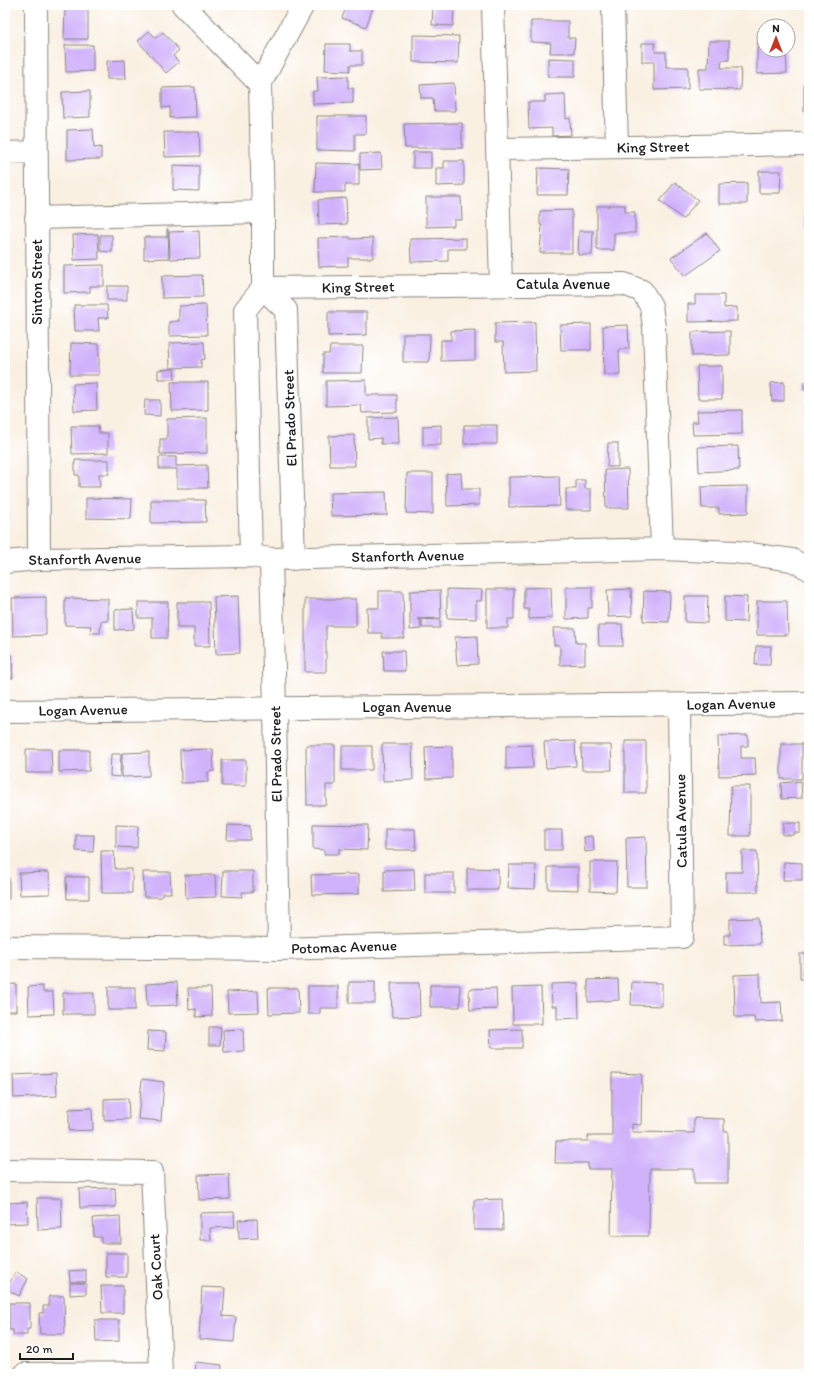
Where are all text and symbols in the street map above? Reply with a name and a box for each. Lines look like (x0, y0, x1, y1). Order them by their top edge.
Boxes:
north arrow (756, 18, 796, 58)
text: N (772, 22, 780, 35)
street label: King Street (616, 137, 690, 157)
street label: Sinton Street (28, 239, 46, 325)
street label: Catula Avenue (516, 275, 610, 293)
street label: King Street (321, 277, 395, 297)
street label: El Prado Street (279, 369, 301, 467)
street label: Stanforth Avenue (351, 546, 465, 566)
street label: Stanforth Avenue (28, 549, 142, 569)
street label: Logan Avenue (686, 694, 776, 714)
street label: Logan Avenue (362, 698, 452, 716)
street label: Logan Avenue (38, 700, 128, 720)
street label: El Prado Street (266, 705, 286, 803)
street label: Catula Avenue (671, 774, 691, 868)
street label: Potomac Avenue (291, 936, 397, 958)
street label: Oak Court (145, 1233, 167, 1301)
scale bar (20, 1335, 73, 1361)
text: 20 m (26, 1342, 53, 1356)

